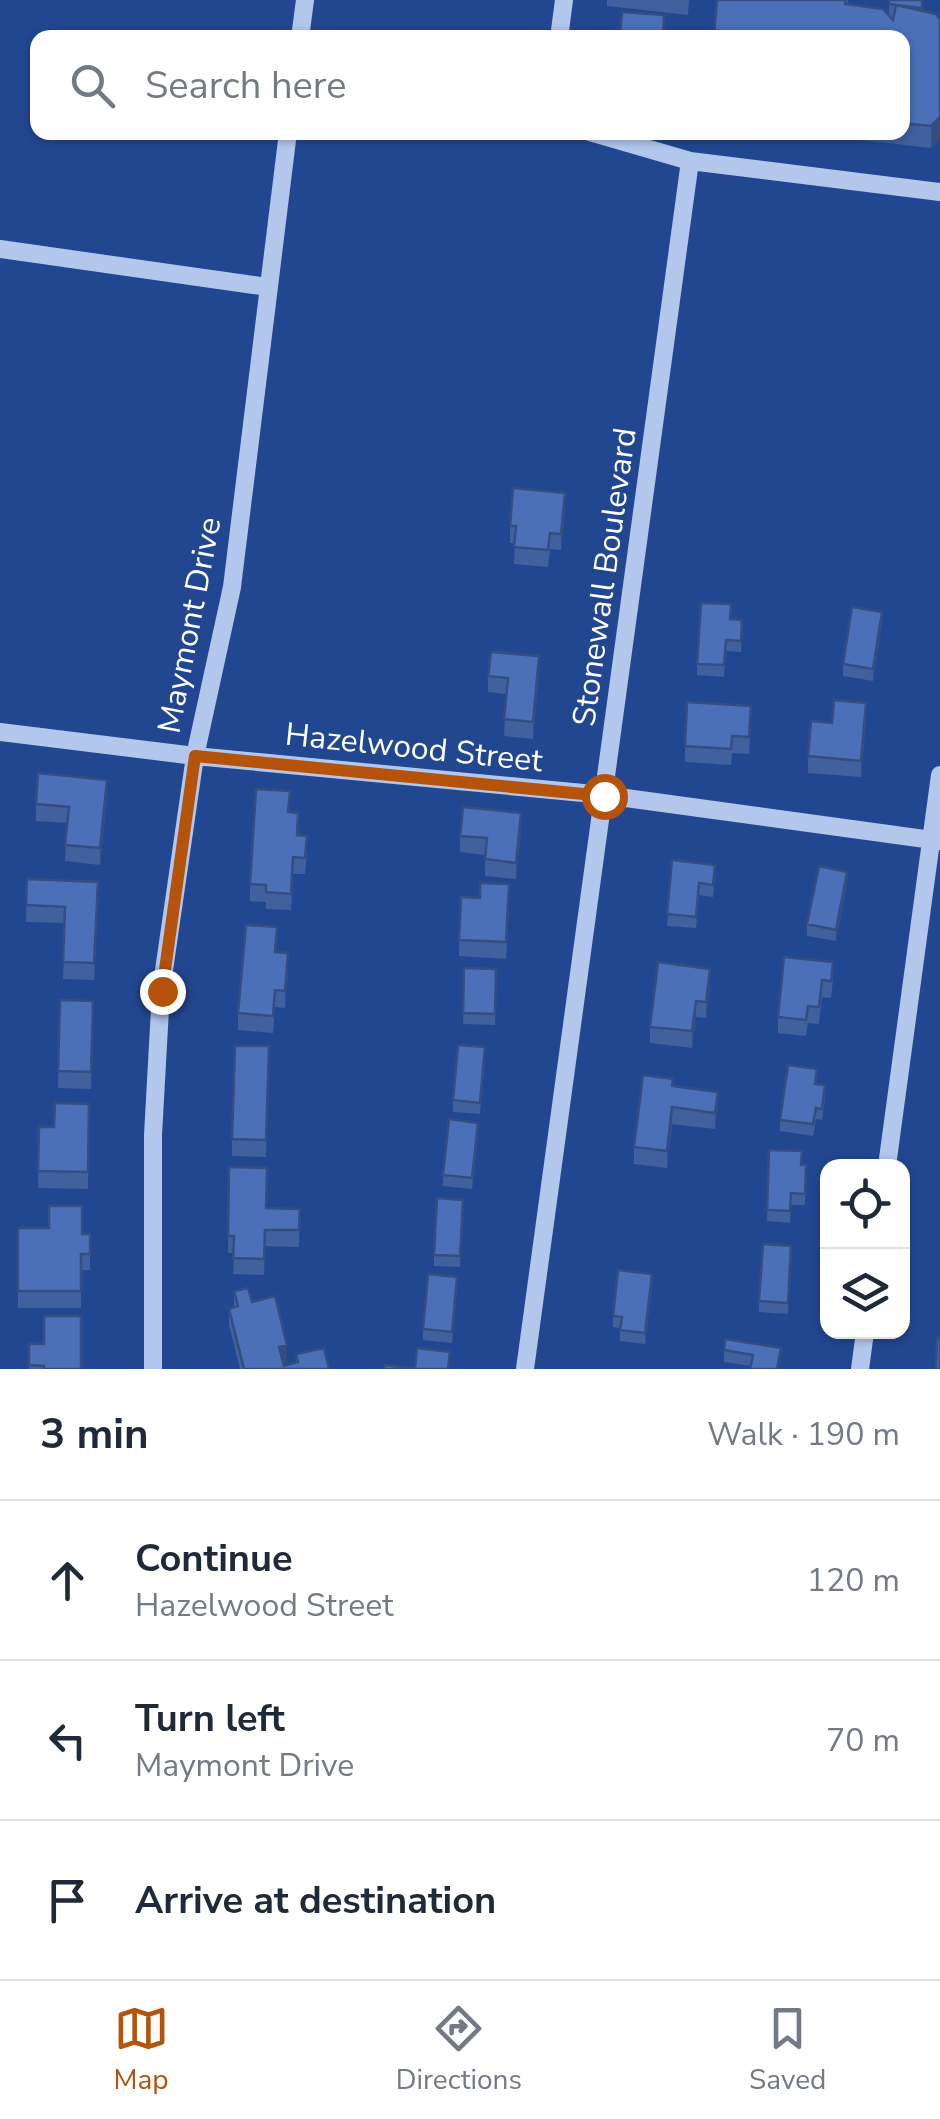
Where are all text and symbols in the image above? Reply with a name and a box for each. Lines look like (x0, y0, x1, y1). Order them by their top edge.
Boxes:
search box (30, 30, 910, 140)
icon: search (65, 58, 120, 113)
text: Search here (145, 60, 346, 111)
street label: Stonewall Boulevard (562, 425, 647, 729)
street label: Maymont Drive (147, 513, 232, 737)
street label: Hazelwood Street (283, 713, 545, 782)
route start (582, 774, 628, 820)
route end (140, 969, 186, 1015)
map controls (820, 1159, 910, 1339)
button: locate (820, 1159, 910, 1249)
button: layers (820, 1249, 910, 1339)
text: 3 min (40, 1406, 149, 1463)
text: Walk · 190 m (707, 1413, 900, 1456)
text: Continue (135, 1533, 293, 1584)
icon: ahead (40, 1553, 95, 1608)
text: 120 m (807, 1559, 900, 1602)
text: Hazelwood Street (135, 1584, 393, 1627)
text: Turn left (135, 1693, 285, 1744)
icon: left (40, 1713, 95, 1768)
text: 70 m (826, 1719, 900, 1762)
text: Maymont Drive (135, 1744, 354, 1787)
icon: arrive (40, 1873, 95, 1928)
text: Arrive at destination (135, 1875, 496, 1926)
tab: Map (114, 2001, 169, 2099)
tab: Directions (396, 2001, 522, 2099)
tab: Saved (749, 2001, 826, 2099)

